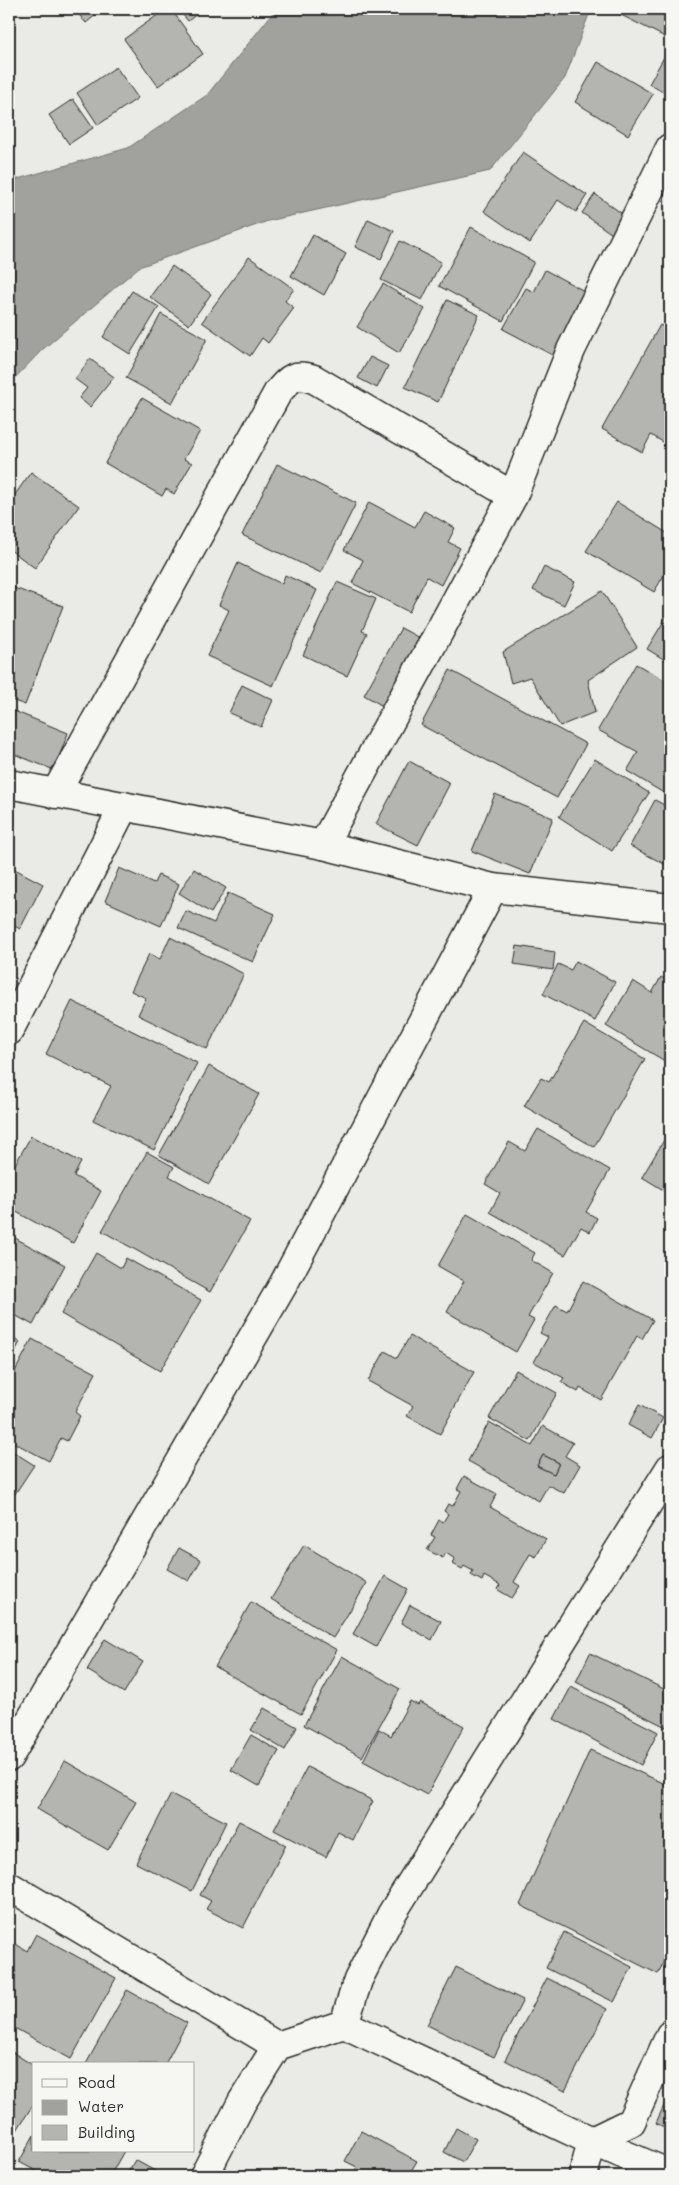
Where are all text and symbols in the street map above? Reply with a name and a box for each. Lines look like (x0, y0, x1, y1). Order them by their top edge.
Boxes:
legend (32, 2062, 195, 2152)
text: Road (78, 2072, 115, 2092)
text: Water (78, 2096, 124, 2116)
text: Building (78, 2122, 135, 2142)

